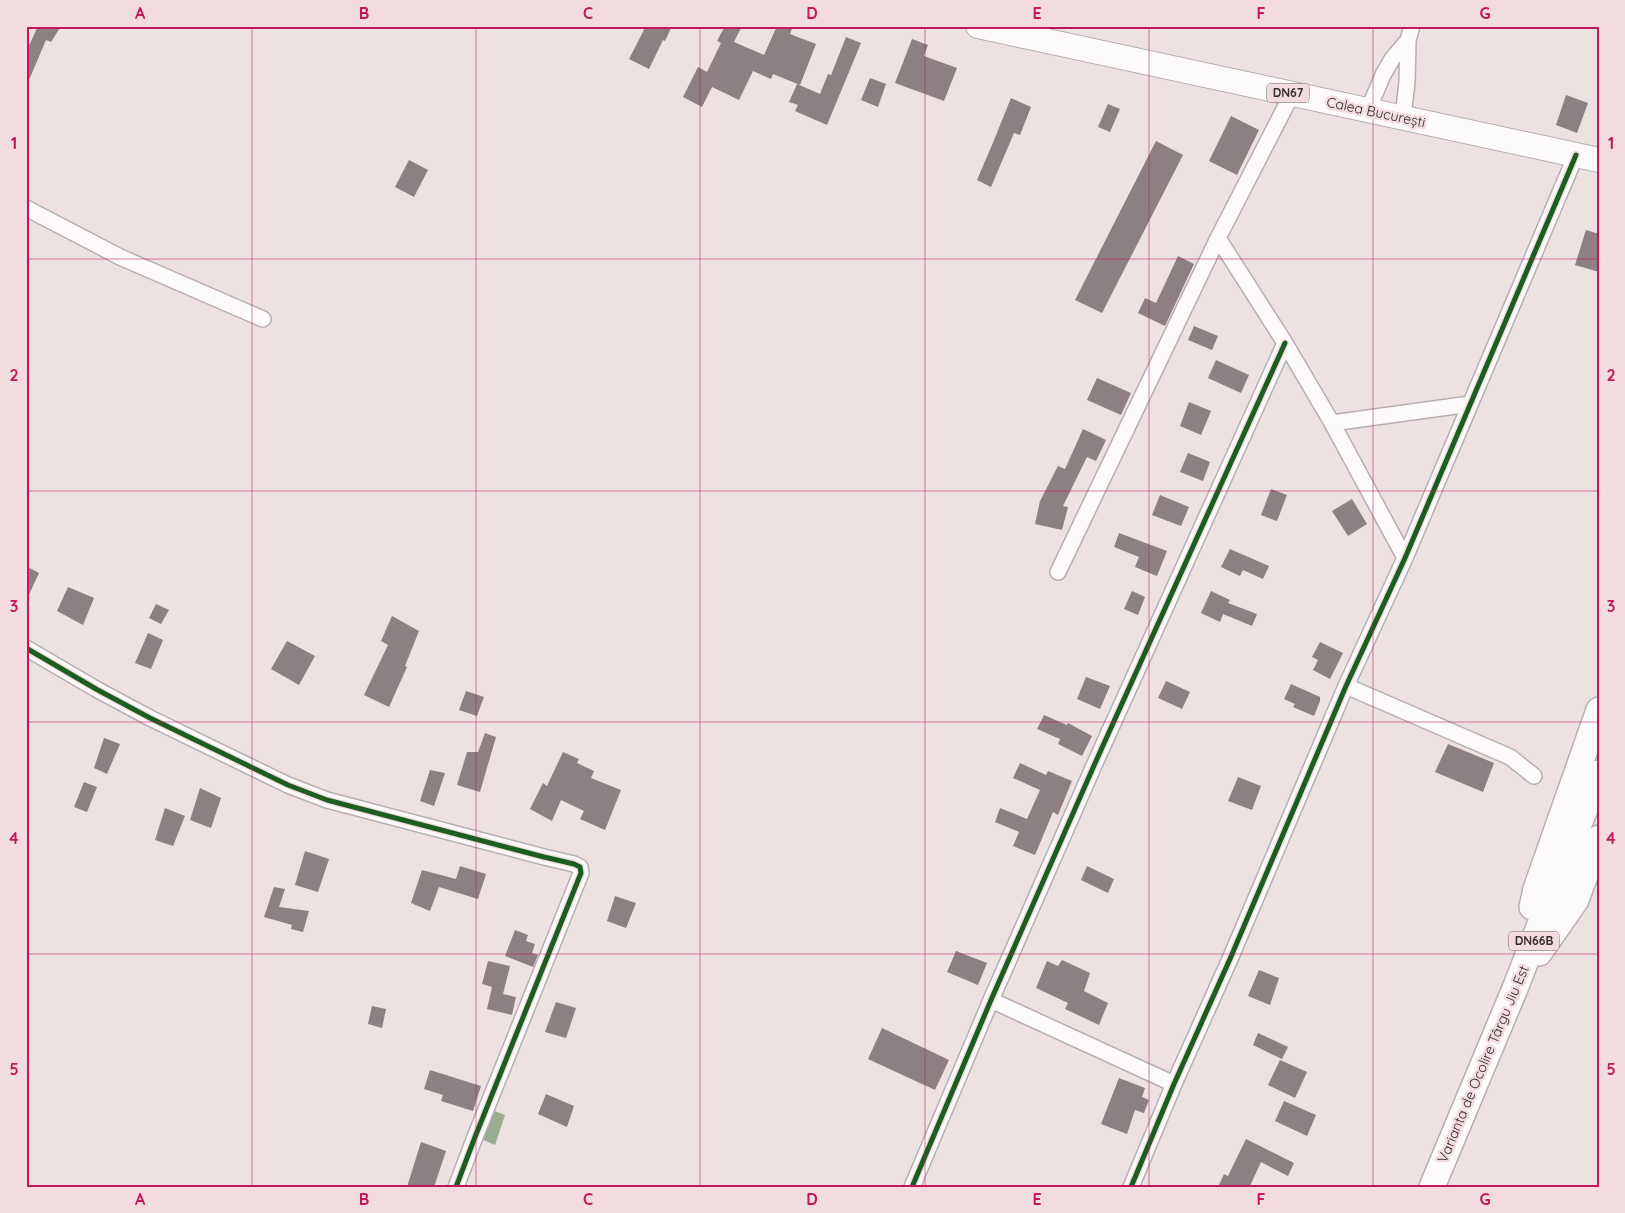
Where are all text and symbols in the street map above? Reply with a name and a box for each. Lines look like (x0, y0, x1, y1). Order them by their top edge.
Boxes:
text: A (135, 3, 146, 23)
text: B (359, 3, 369, 23)
text: C (583, 3, 593, 23)
text: D (806, 3, 818, 23)
text: E (1032, 3, 1042, 23)
text: F (1257, 3, 1266, 23)
text: G (1479, 3, 1491, 23)
road number: DN67 (1267, 84, 1309, 102)
street label: Calea București (1325, 93, 1427, 131)
text: 1 (11, 133, 17, 153)
text: 1 (1608, 133, 1614, 153)
text: 2 (9, 365, 19, 385)
text: 2 (1606, 365, 1616, 385)
text: 3 (10, 596, 18, 616)
text: 3 (1607, 596, 1615, 616)
text: 4 (9, 828, 19, 848)
text: 4 (1606, 828, 1616, 848)
road number: DN66B (1509, 931, 1559, 950)
street label: Varianta de Ocolire Târgu Jiu Est (1433, 962, 1533, 1165)
text: 5 (9, 1059, 19, 1079)
text: 5 (1606, 1059, 1616, 1079)
text: A (135, 1189, 146, 1209)
text: B (359, 1189, 369, 1209)
text: C (583, 1189, 593, 1209)
text: D (806, 1189, 818, 1209)
text: E (1032, 1189, 1042, 1209)
text: F (1257, 1189, 1266, 1209)
text: G (1479, 1189, 1491, 1209)

